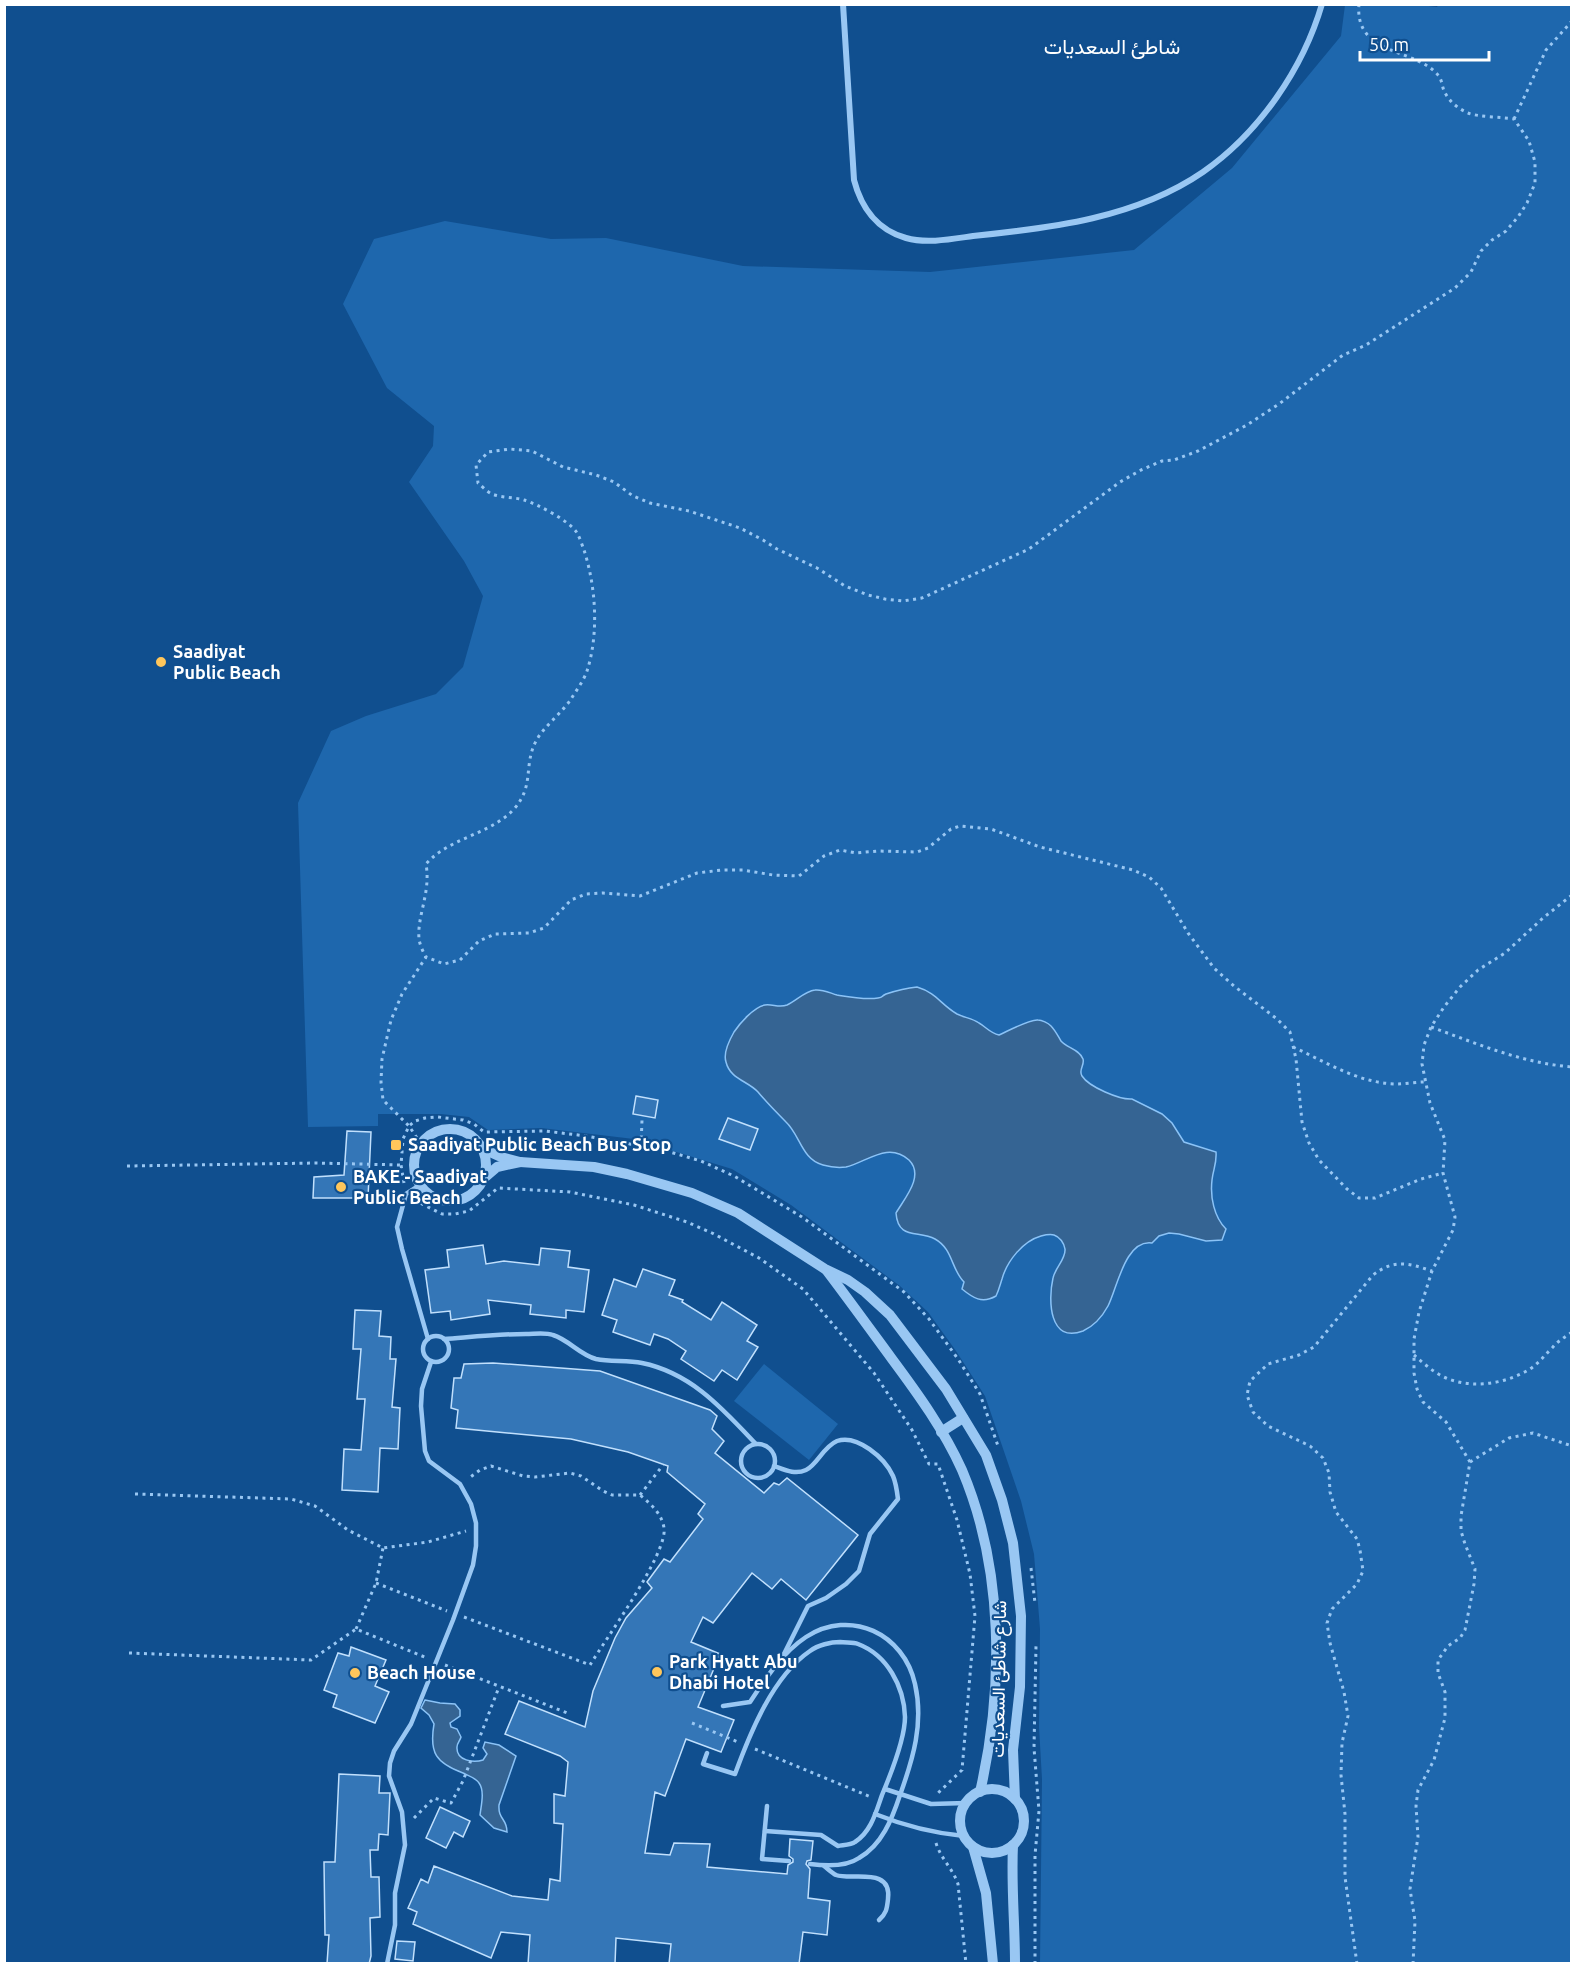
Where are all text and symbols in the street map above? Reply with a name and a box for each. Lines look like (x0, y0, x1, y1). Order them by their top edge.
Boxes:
scale bar (1360, 24, 1489, 62)
district label: شاطئ السعديات (1044, 34, 1180, 59)
text: 50 m (1369, 34, 1409, 54)
place label: Saadiyat Public Beach (173, 641, 281, 682)
marker: Saadiyat Public Beach (154, 655, 168, 669)
place label: Saadiyat Public Beach Bus Stop (408, 1134, 671, 1154)
marker: Saadiyat Public Beach Bus Stop (389, 1138, 403, 1152)
place label: BAKE - Saadiyat Public Beach (353, 1166, 487, 1207)
marker: BAKE - Saadiyat Public Beach (334, 1180, 348, 1194)
street label: شارع شاطئ السعديات (987, 1600, 1012, 1758)
place label: Park Hyatt Abu Dhabi Hotel (669, 1651, 798, 1692)
place label: Beach House (367, 1662, 476, 1682)
marker: Park Hyatt Abu Dhabi Hotel (650, 1665, 664, 1679)
marker: Beach House (348, 1666, 362, 1680)

